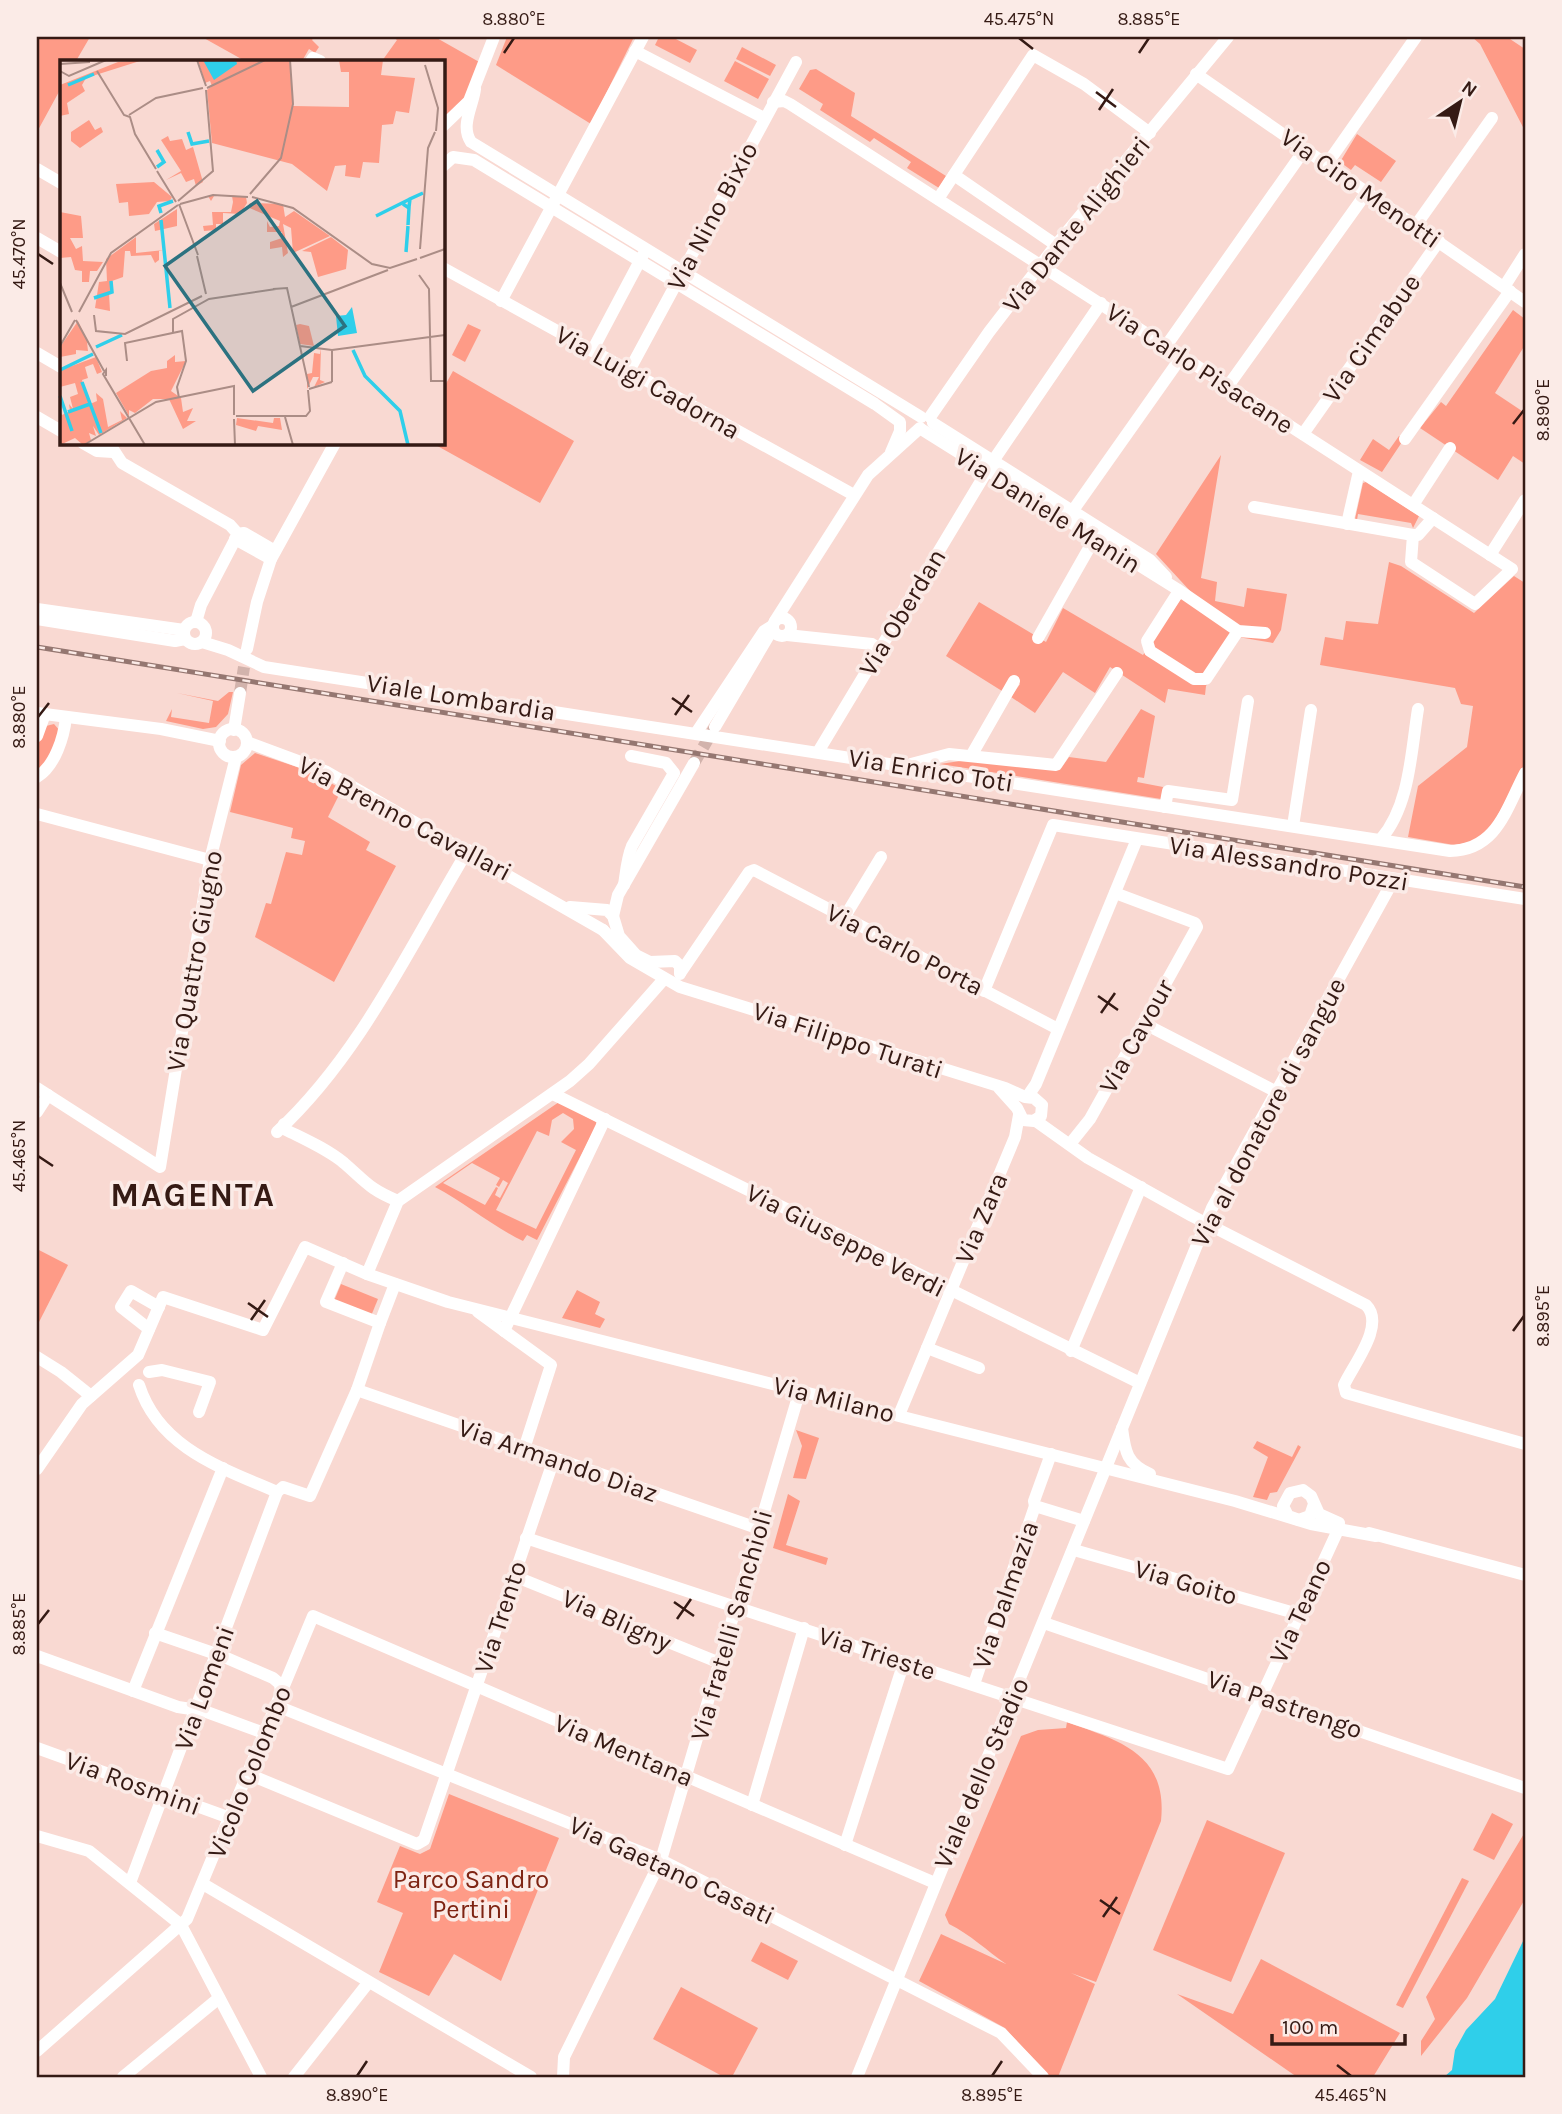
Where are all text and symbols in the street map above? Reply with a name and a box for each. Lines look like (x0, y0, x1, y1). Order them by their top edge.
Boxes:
text: 8.880°E (482, 8, 546, 30)
text: 45.475°N (984, 8, 1054, 30)
text: 8.885°E (1118, 8, 1180, 30)
inset map (60, 60, 444, 444)
north arrow (1426, 66, 1496, 136)
text: N (1457, 76, 1481, 102)
street label: Via Ciro Menotti (1274, 122, 1447, 255)
street label: Via Dante Alighieri (996, 130, 1157, 319)
street label: Via Nino Bixio (660, 137, 765, 296)
text: 45.470°N (8, 218, 30, 290)
street label: Via Cimabue (1316, 268, 1427, 408)
street label: Via Carlo Pisacane (1100, 296, 1299, 441)
street label: Via Luigi Cadorna (550, 319, 746, 446)
text: 8.890°E (1532, 379, 1554, 441)
street label: Via Daniele Manin (949, 441, 1146, 580)
street label: Via Oberdan (852, 543, 953, 682)
street label: Viale Lombardia (364, 667, 558, 728)
text: 8.880°E (8, 685, 30, 749)
street label: Via Enrico Toti (846, 742, 1016, 799)
street label: Via Brenno Cavallari (293, 749, 517, 888)
street label: Via Alessandro Pozzi (1167, 829, 1411, 898)
street label: Via Quattro Giugno (160, 848, 229, 1074)
street label: Via Carlo Porta (821, 897, 989, 1002)
street label: Via Cavour (1092, 973, 1181, 1099)
street label: Via al donatore di sangue (1184, 973, 1353, 1252)
street label: Via Filippo Turati (749, 995, 947, 1086)
text: 45.465°N (8, 1120, 30, 1192)
street label: Via Zara (948, 1168, 1015, 1269)
district label: MAGENTA (110, 1176, 276, 1214)
street label: Via Giuseppe Verdi (741, 1177, 951, 1304)
text: 8.895°E (1532, 1285, 1554, 1347)
street label: Via Milano (770, 1369, 898, 1430)
street label: Via Armando Diaz (454, 1412, 662, 1509)
street label: Via fratelli Sanchioli (684, 1506, 779, 1744)
street label: Via Dalmazia (966, 1517, 1045, 1673)
street label: Via Goito (1131, 1553, 1241, 1612)
street label: Via Teano (1263, 1554, 1338, 1668)
street label: Via Trento (468, 1557, 533, 1677)
street label: Via Bligny (557, 1583, 676, 1658)
text: 8.885°E (8, 1593, 30, 1655)
street label: Via Trieste (814, 1620, 939, 1687)
street label: Via Lomeni (168, 1622, 241, 1755)
street label: Via Pastrengo (1203, 1663, 1367, 1746)
street label: Viale dello Stadio (927, 1673, 1036, 1873)
street label: Vicolo Colombo (201, 1681, 298, 1863)
street label: Via Mentana (550, 1707, 698, 1794)
street label: Via Rosmini (61, 1745, 205, 1822)
street label: Via Gaetano Casati (564, 1809, 779, 1932)
park label: Parco Sandro Pertini (393, 1864, 549, 1925)
scale bar (1272, 2002, 1404, 2046)
text: 100 m (1282, 2015, 1339, 2039)
text: 8.890°E (326, 2084, 388, 2106)
text: 8.895°E (961, 2084, 1023, 2106)
text: 45.465°N (1315, 2084, 1387, 2106)

